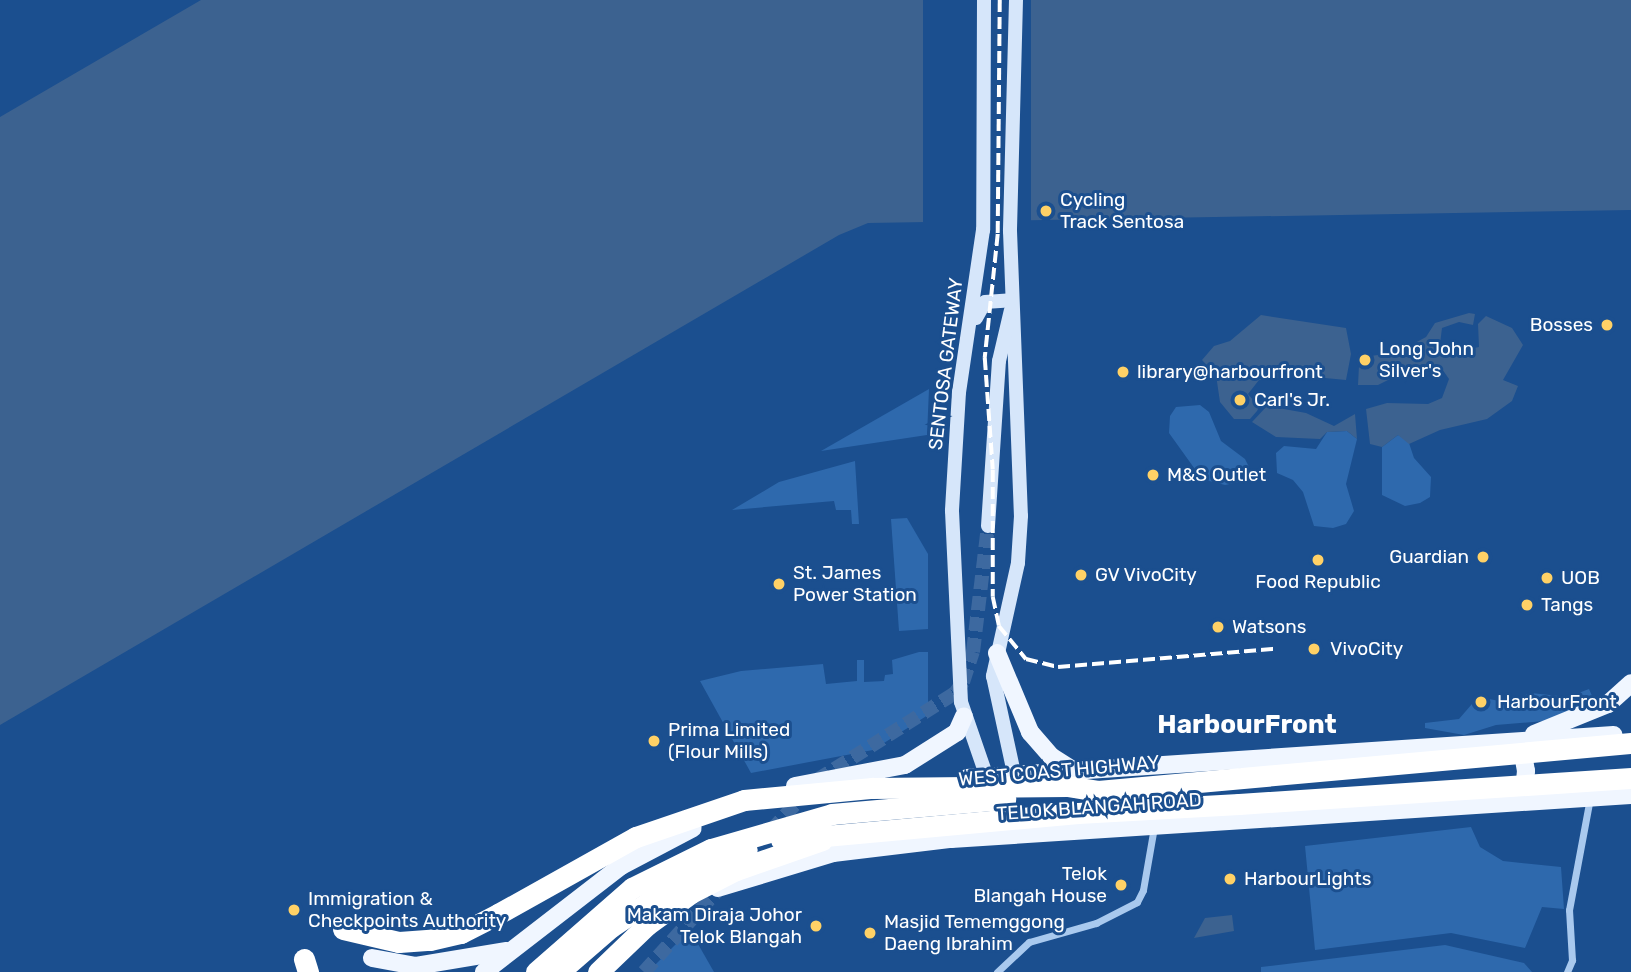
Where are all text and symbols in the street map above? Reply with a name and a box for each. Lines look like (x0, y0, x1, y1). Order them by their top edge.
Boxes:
place label: Cycling Track Sentosa (1060, 189, 1184, 233)
marker: Cycling Track Sentosa (1038, 203, 1054, 219)
street label: SENTOSA GATEWAY (924, 276, 968, 452)
place label: Bosses (1530, 314, 1593, 336)
marker: Bosses (1599, 317, 1615, 333)
place label: Long John Silver's (1379, 338, 1474, 382)
marker: Long John Silver's (1357, 352, 1373, 368)
place label: library@harbourfront (1137, 361, 1323, 383)
marker: library@harbourfront (1115, 364, 1131, 380)
place label: Carl's Jr. (1254, 389, 1330, 411)
marker: Carl's Jr. (1232, 392, 1248, 408)
place label: M&S Outlet (1167, 464, 1266, 486)
marker: M&S Outlet (1145, 467, 1161, 483)
place label: Guardian (1389, 546, 1469, 568)
marker: Guardian (1475, 549, 1491, 565)
marker: Food Republic (1310, 552, 1326, 568)
place label: St. James Power Station (793, 562, 917, 606)
place label: GV VivoCity (1095, 564, 1198, 586)
marker: GV VivoCity (1073, 567, 1089, 583)
place label: UOB (1561, 567, 1600, 589)
marker: UOB (1539, 570, 1555, 586)
place label: Food Republic (1255, 571, 1381, 593)
marker: St. James Power Station (771, 576, 787, 592)
place label: Tangs (1541, 594, 1593, 616)
marker: Tangs (1519, 597, 1535, 613)
place label: Watsons (1232, 616, 1306, 638)
marker: Watsons (1210, 619, 1226, 635)
place label: VivoCity (1330, 638, 1403, 660)
marker: VivoCity (1304, 639, 1324, 659)
place label: HarbourFront (1497, 691, 1617, 713)
marker: HarbourFront (1471, 692, 1491, 712)
district label: HarbourFront (1157, 709, 1337, 741)
place label: Prima Limited (Flour Mills) (668, 719, 790, 763)
marker: Prima Limited (Flour Mills) (646, 733, 662, 749)
street label: WEST COAST HIGHWAY (957, 751, 1161, 791)
street label: TELOK BLANGAH ROAD (996, 788, 1202, 826)
place label: Telok Blangah House (973, 863, 1107, 907)
place label: HarbourLights (1244, 868, 1371, 890)
marker: HarbourLights (1222, 871, 1238, 887)
marker: Telok Blangah House (1113, 877, 1129, 893)
place label: Immigration & Checkpoints Authority (308, 888, 507, 932)
marker: Immigration & Checkpoints Authority (286, 902, 302, 918)
place label: Makam Diraja Johor Telok Blangah (627, 904, 802, 948)
place label: Masjid Tememggong Daeng Ibrahim (884, 911, 1065, 955)
marker: Makam Diraja Johor Telok Blangah (808, 918, 824, 934)
marker: Masjid Tememggong Daeng Ibrahim (862, 925, 878, 941)

